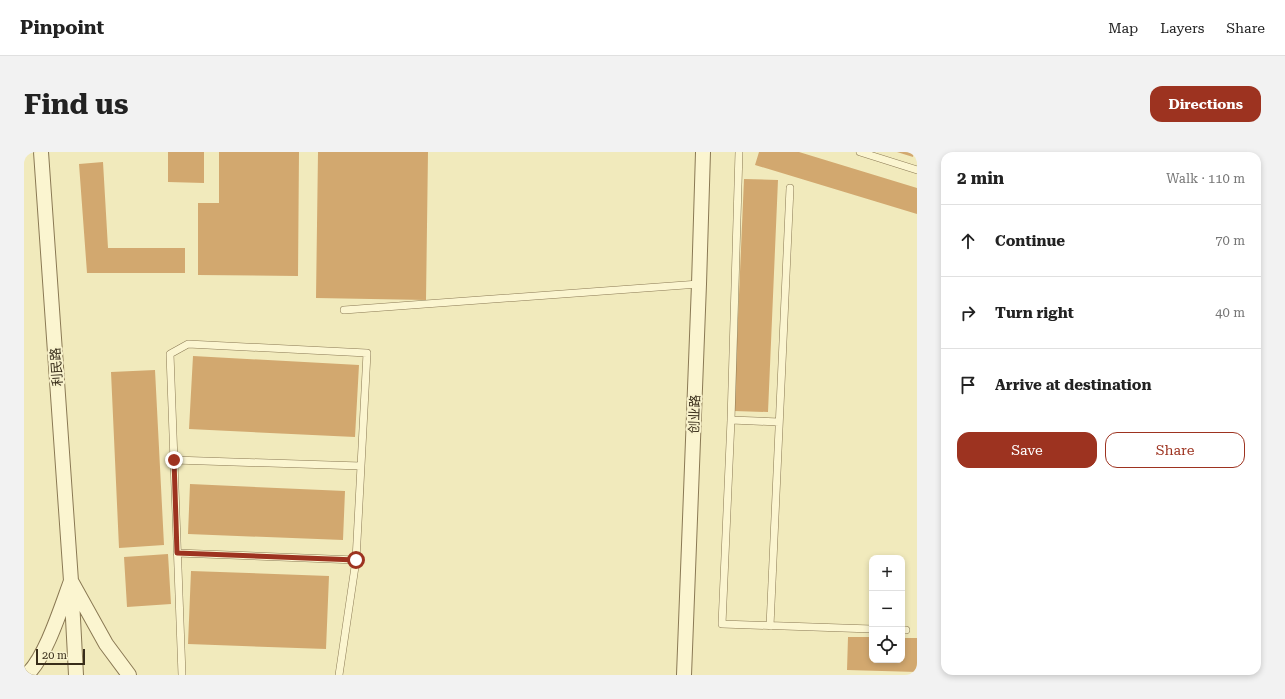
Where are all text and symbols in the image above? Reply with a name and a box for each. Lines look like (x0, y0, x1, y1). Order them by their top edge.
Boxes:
text: Pinpoint (20, 16, 104, 39)
text: Map (1108, 20, 1138, 36)
text: Layers (1160, 20, 1204, 36)
text: Share (1226, 20, 1265, 36)
button: Directions (1150, 86, 1261, 122)
text: Find us (24, 88, 128, 121)
text: 2 min (957, 168, 1004, 188)
text: Walk · 110 m (1166, 171, 1245, 186)
icon: ahead (957, 230, 979, 252)
text: Continue (995, 232, 1065, 250)
text: 70 m (1215, 233, 1245, 248)
icon: right (957, 302, 979, 324)
text: Turn right (995, 304, 1074, 322)
text: 40 m (1215, 305, 1245, 320)
street label: 利民路 (48, 347, 65, 387)
icon: arrive (957, 374, 979, 396)
text: Arrive at destination (995, 376, 1151, 394)
street label: 创业路 (686, 394, 703, 434)
button: Save (957, 432, 1097, 468)
button: Share (1105, 432, 1245, 468)
route end (165, 451, 183, 469)
route start (347, 551, 365, 569)
map controls (869, 555, 905, 663)
button: + (869, 555, 905, 591)
button: − (869, 591, 905, 627)
button: locate (869, 627, 905, 663)
scale bar (36, 647, 85, 666)
text: 20 m (42, 649, 67, 662)

